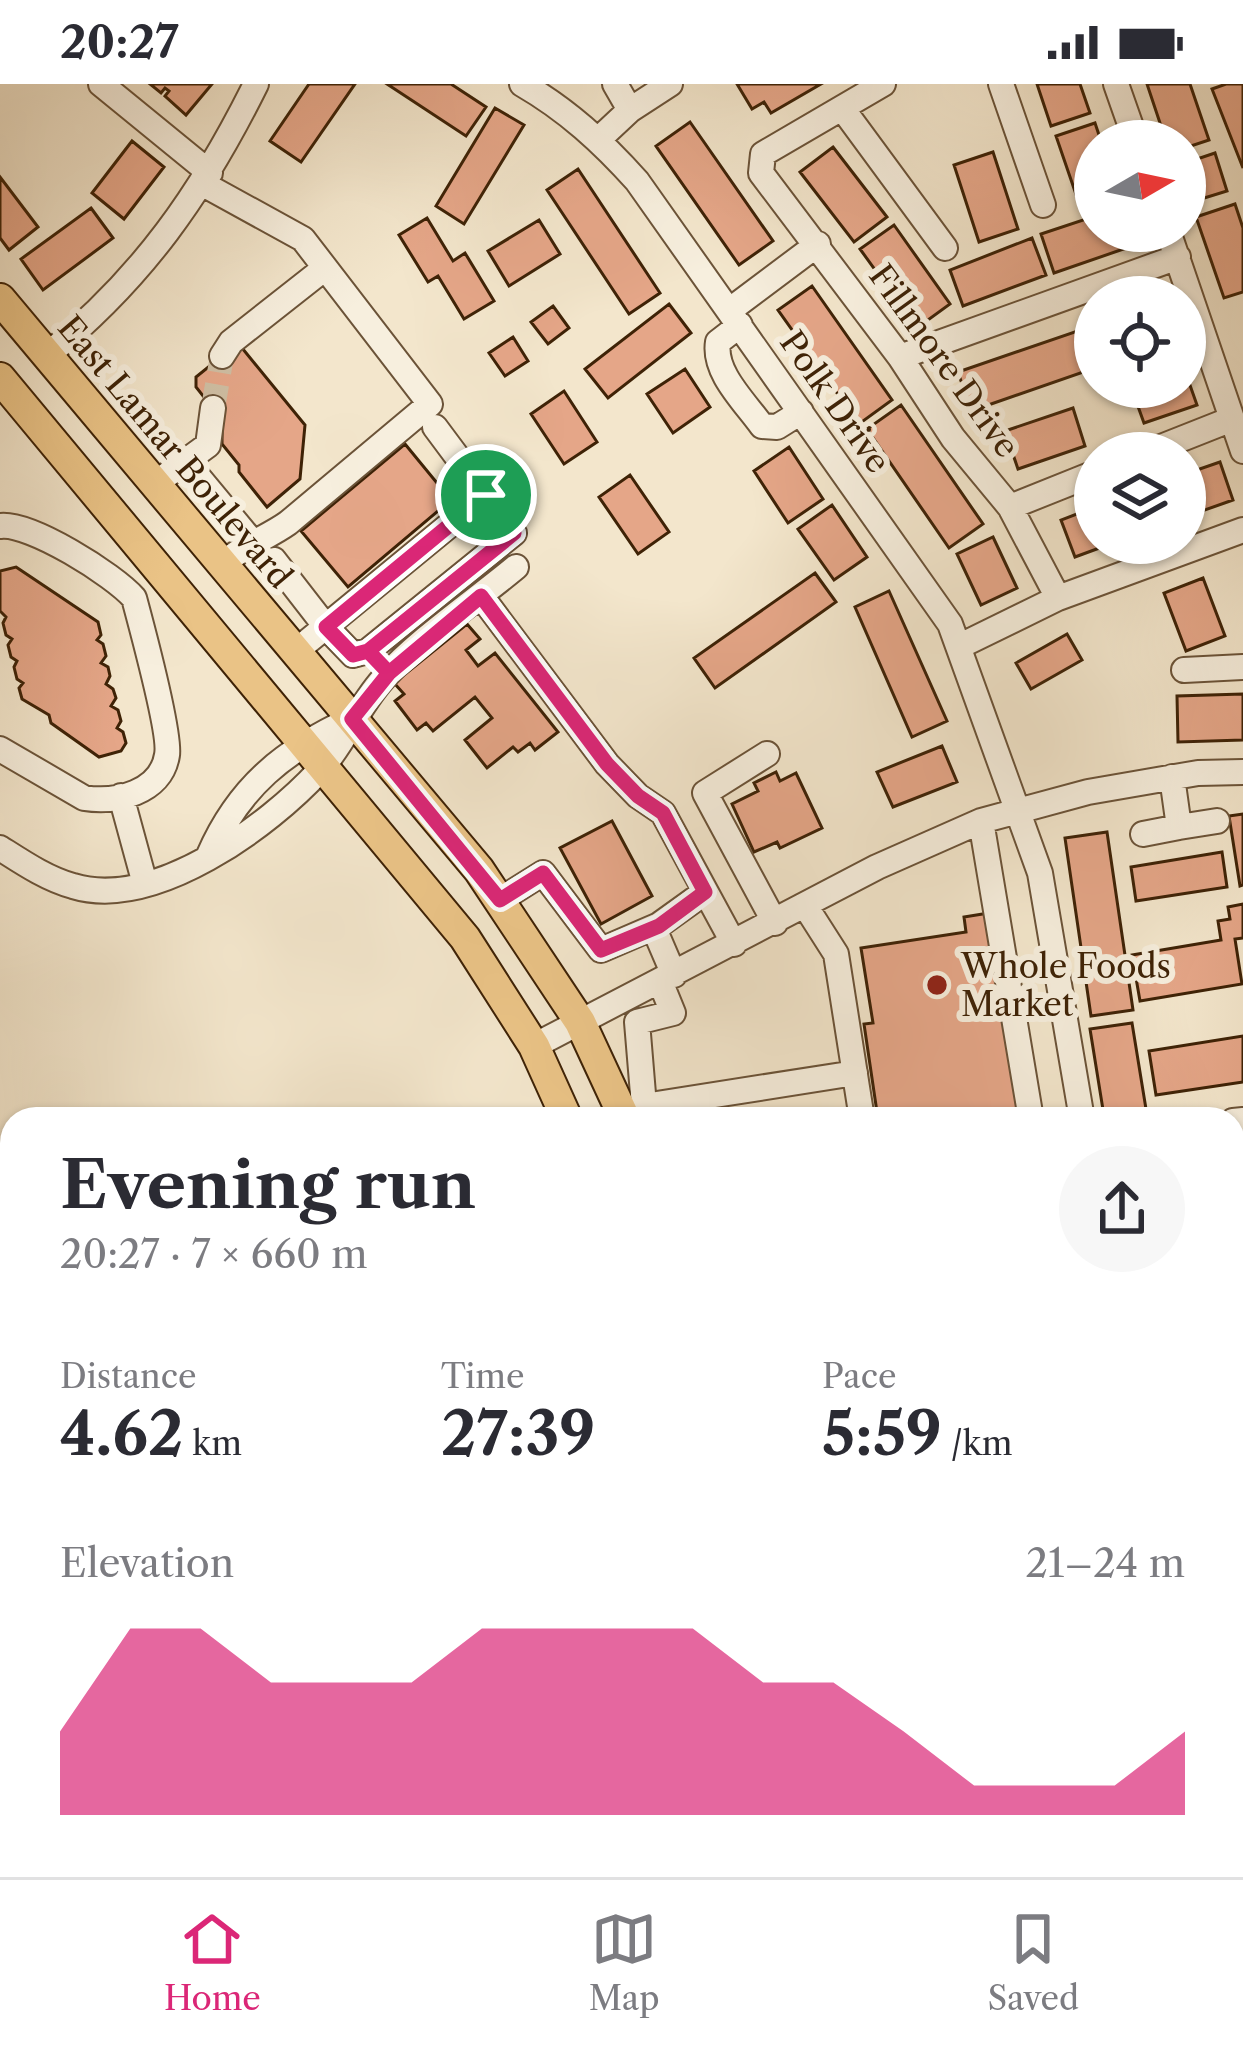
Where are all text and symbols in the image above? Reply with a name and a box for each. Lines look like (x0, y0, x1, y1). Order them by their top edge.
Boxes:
text: 20:27 (60, 14, 179, 70)
north arrow (1074, 120, 1206, 252)
map controls (1074, 120, 1206, 564)
street label: Fillmore Drive (860, 257, 1028, 465)
button: locate (1074, 276, 1206, 408)
street label: East Lamar Boulevard (49, 307, 301, 597)
street label: Polk Drive (771, 323, 899, 481)
button: layers (1074, 432, 1206, 564)
pin (435, 444, 537, 546)
icon: arrive (453, 462, 519, 528)
place label: Whole Foods Market (960, 946, 1171, 1025)
marker: Whole Foods Market (924, 972, 950, 998)
text: Evening run (60, 1144, 476, 1225)
button: share (1059, 1146, 1185, 1272)
text: 20:27 · 7 × 660 m (60, 1230, 367, 1278)
text: Distance (60, 1356, 197, 1397)
text: Time (441, 1356, 524, 1397)
text: Pace (822, 1356, 897, 1397)
text: 4.62 (60, 1397, 183, 1471)
text: 27:39 (441, 1397, 595, 1471)
text: 5:59 (822, 1397, 942, 1471)
text: km (183, 1423, 242, 1464)
text: /km (942, 1423, 1012, 1464)
text: Elevation (60, 1539, 234, 1587)
text: 21–24 m (1026, 1539, 1185, 1587)
tab: Home (164, 1906, 261, 2019)
tab: Map (589, 1906, 660, 2019)
tab: Saved (987, 1906, 1079, 2019)

